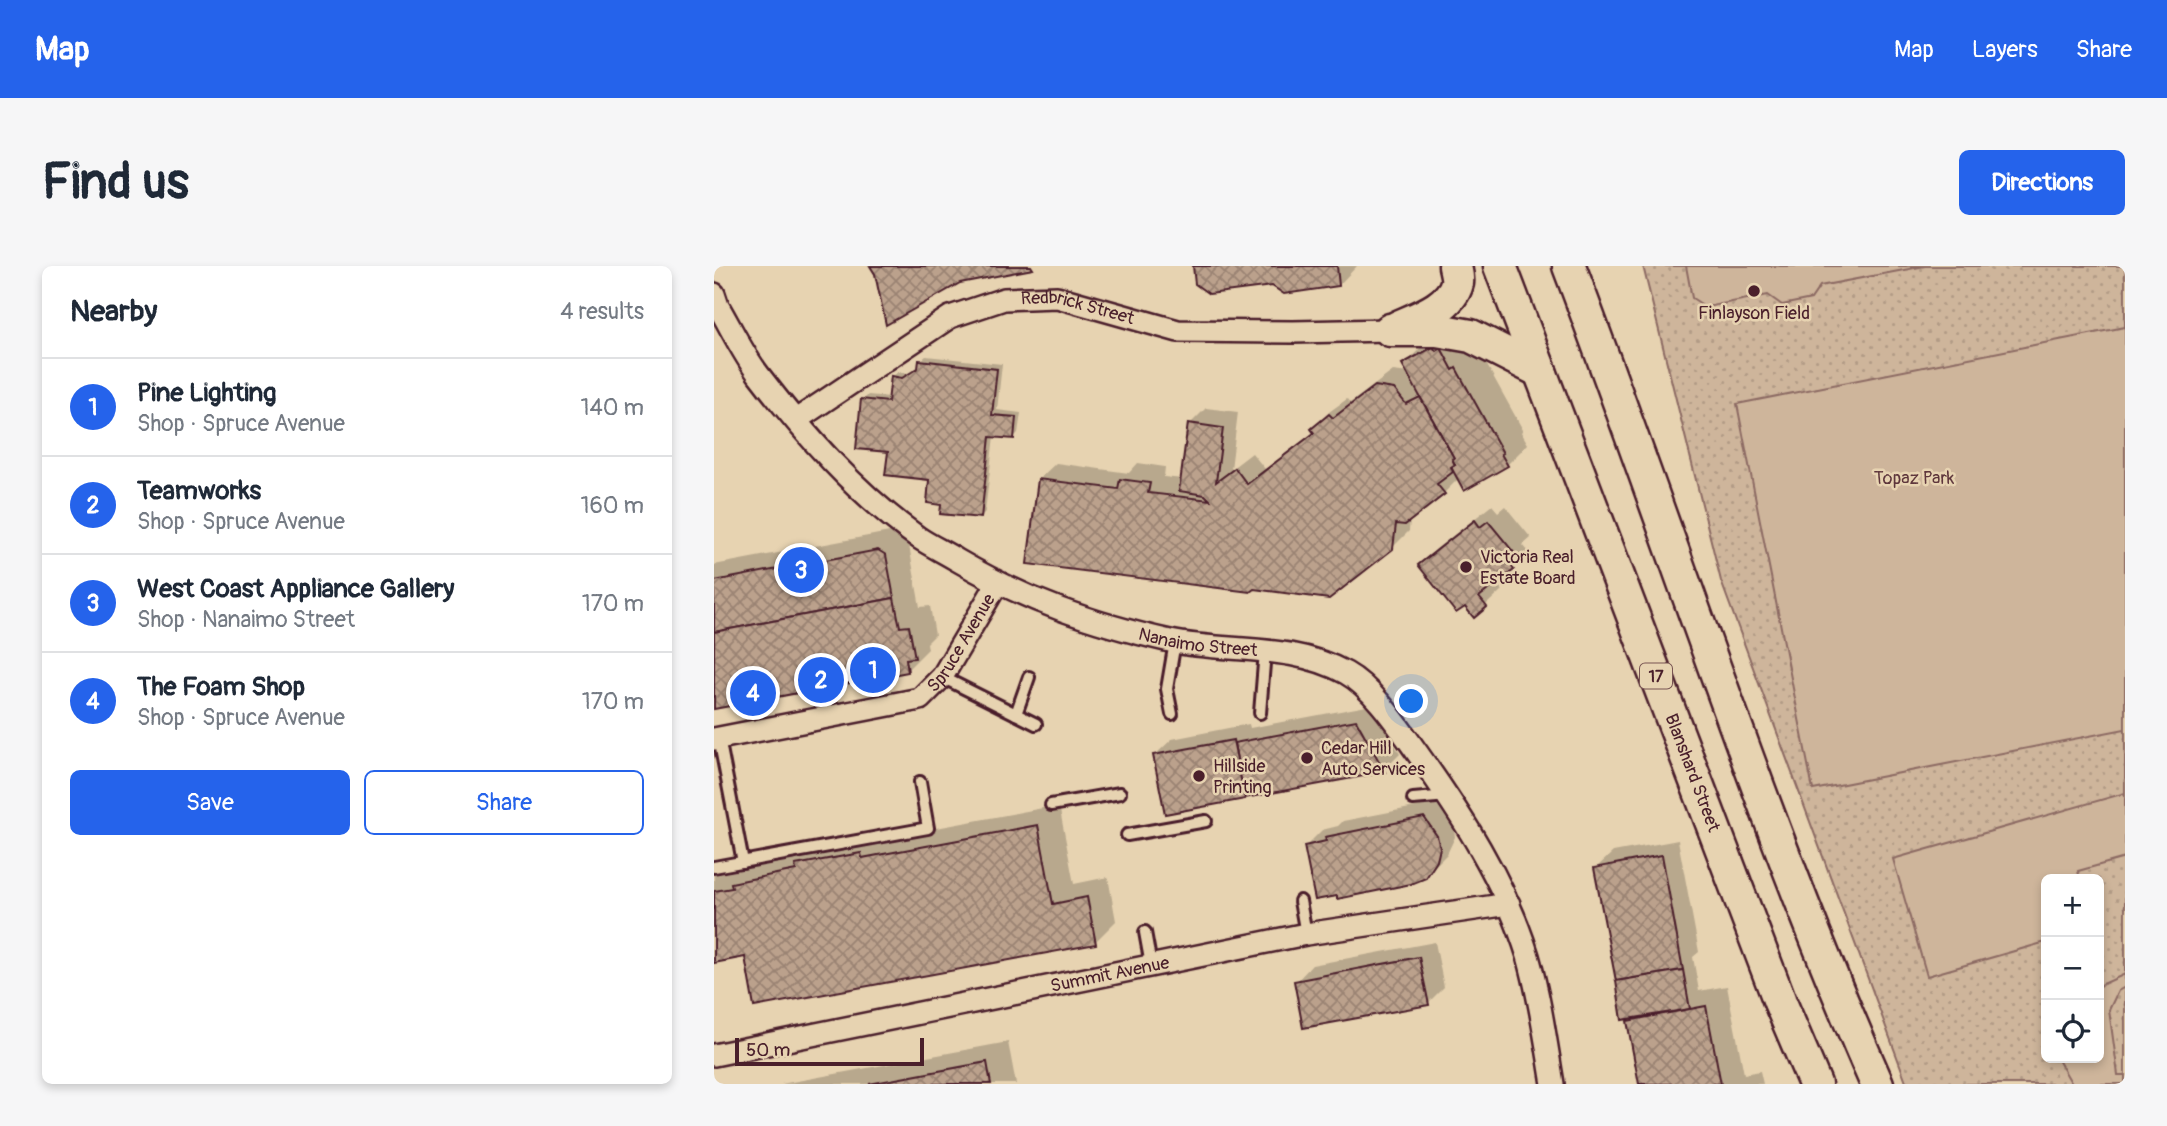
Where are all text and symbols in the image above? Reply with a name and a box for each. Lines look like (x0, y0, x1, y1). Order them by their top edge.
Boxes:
text: Map (35, 29, 90, 70)
text: Map (1894, 35, 1934, 64)
text: Layers (1972, 35, 2038, 64)
text: Share (2076, 35, 2132, 64)
button: Directions (1959, 150, 2125, 215)
text: Find us (42, 152, 189, 213)
marker: Finlayson Field (1746, 283, 1762, 299)
street label: Redbrick Street (1020, 286, 1138, 330)
text: Nearby (70, 293, 157, 330)
text: 4 results (560, 297, 644, 326)
place label: Finlayson Field (1698, 302, 1810, 325)
text: Pine Lighting (137, 377, 276, 409)
text: 1 (89, 393, 98, 422)
text: 140 m (581, 393, 644, 422)
text: Shop · Spruce Avenue (137, 409, 345, 438)
park label: Topaz Park (1874, 467, 1955, 490)
text: Teamworks (137, 475, 261, 507)
text: 2 (87, 491, 99, 520)
text: 160 m (580, 491, 644, 520)
text: Shop · Spruce Avenue (137, 507, 345, 536)
pin: 3 (778, 544, 824, 596)
place label: Victoria Real Estate Board (1480, 546, 1576, 590)
marker: Victoria Real Estate Board (1458, 559, 1474, 575)
text: West Coast Appliance Gallery (137, 573, 454, 605)
text: 3 (87, 589, 99, 618)
text: 170 m (582, 589, 644, 618)
street label: Spruce Avenue (922, 590, 1001, 697)
text: Shop · Nanaimo Street (137, 605, 355, 634)
street label: Nanaimo Street (1136, 623, 1259, 662)
pin: 1 (850, 644, 896, 696)
pin: 2 (798, 654, 844, 706)
road number: 17 (1640, 664, 1672, 688)
pin: 4 (730, 667, 776, 719)
text: The Foam Shop (137, 671, 305, 703)
your location (1394, 684, 1428, 718)
text: 4 (86, 687, 100, 716)
text: 170 m (582, 687, 644, 716)
text: Shop · Spruce Avenue (137, 703, 345, 732)
street label: Blanshard Street (1659, 710, 1725, 836)
place label: Cedar Hill Auto Services (1321, 737, 1425, 781)
marker: Cedar Hill Auto Services (1299, 750, 1315, 766)
place label: Hillside Printing (1213, 755, 1272, 799)
marker: Hillside Printing (1191, 768, 1207, 784)
button: Save (70, 770, 350, 835)
button: Share (364, 770, 644, 835)
map controls (2041, 874, 2104, 1063)
button: + (2041, 874, 2104, 937)
button: − (2041, 937, 2104, 1000)
street label: Summit Avenue (1048, 951, 1171, 998)
button: locate (2041, 1000, 2104, 1063)
scale bar (735, 1035, 924, 1067)
text: 50 m (746, 1038, 790, 1062)

